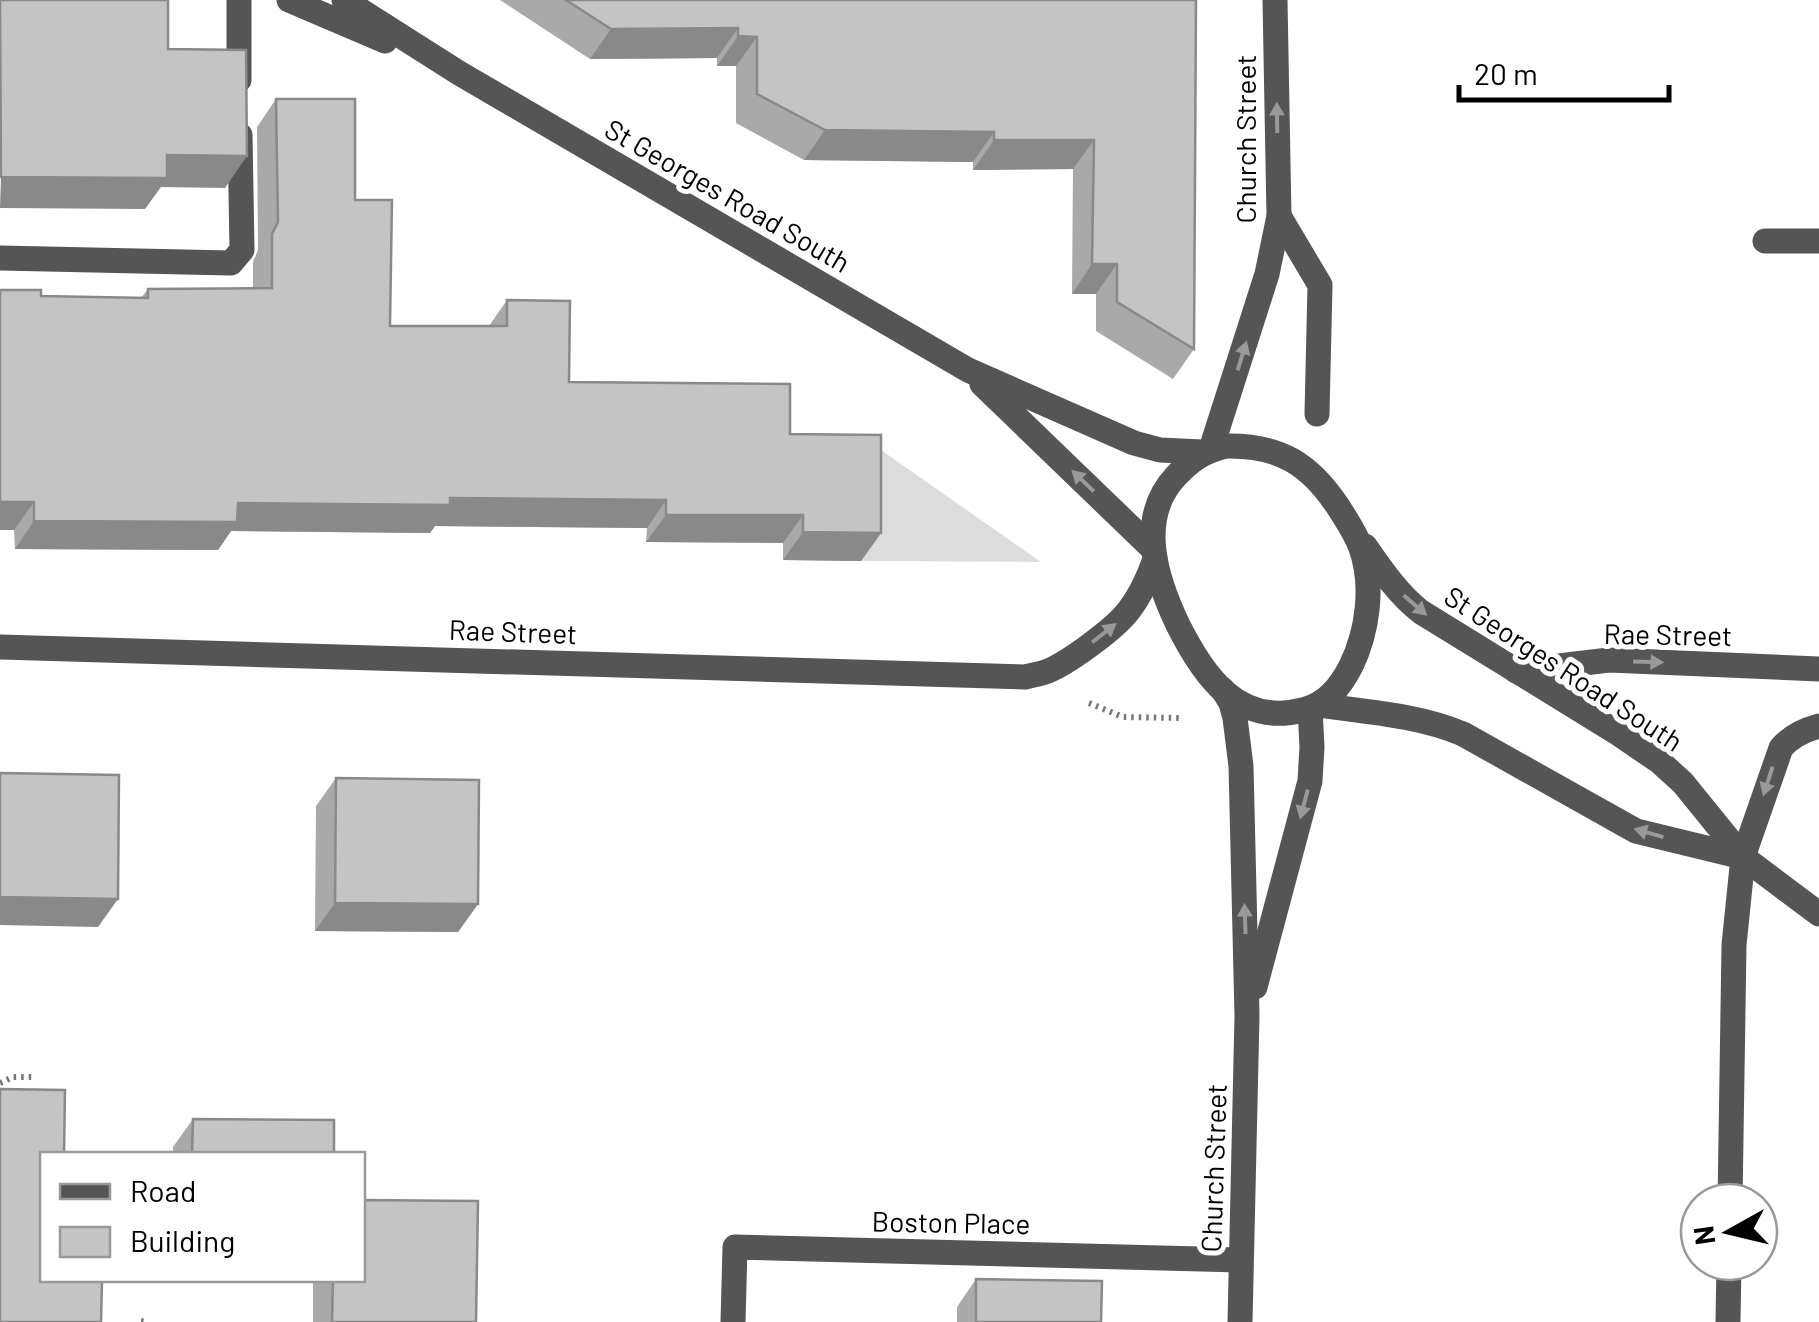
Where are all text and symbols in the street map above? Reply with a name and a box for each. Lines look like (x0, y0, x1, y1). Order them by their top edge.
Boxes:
scale bar (1459, 40, 1669, 102)
street label: Church Street (1228, 55, 1262, 223)
text: 20 m (1474, 55, 1538, 91)
one-way arrow (1269, 102, 1285, 134)
street label: St Georges Road South (599, 111, 857, 279)
one-way arrow (1235, 341, 1250, 371)
one-way arrow (1071, 470, 1095, 493)
street label: St Georges Road South (1438, 578, 1690, 758)
one-way arrow (1402, 594, 1427, 616)
street label: Rae Street (448, 612, 578, 650)
street label: Rae Street (1604, 616, 1732, 652)
one-way arrow (1090, 622, 1116, 643)
one-way arrow (1633, 654, 1665, 670)
one-way arrow (1760, 766, 1775, 796)
one-way arrow (1296, 789, 1311, 820)
one-way arrow (1633, 825, 1663, 840)
one-way arrow (1236, 902, 1252, 934)
street label: Church Street (1193, 1083, 1233, 1253)
legend (40, 1152, 365, 1282)
text: Road (130, 1172, 196, 1208)
north arrow (1679, 1182, 1779, 1282)
street label: Boston Place (871, 1204, 1031, 1240)
text: Building (130, 1222, 235, 1258)
text: N (1685, 1224, 1721, 1247)

